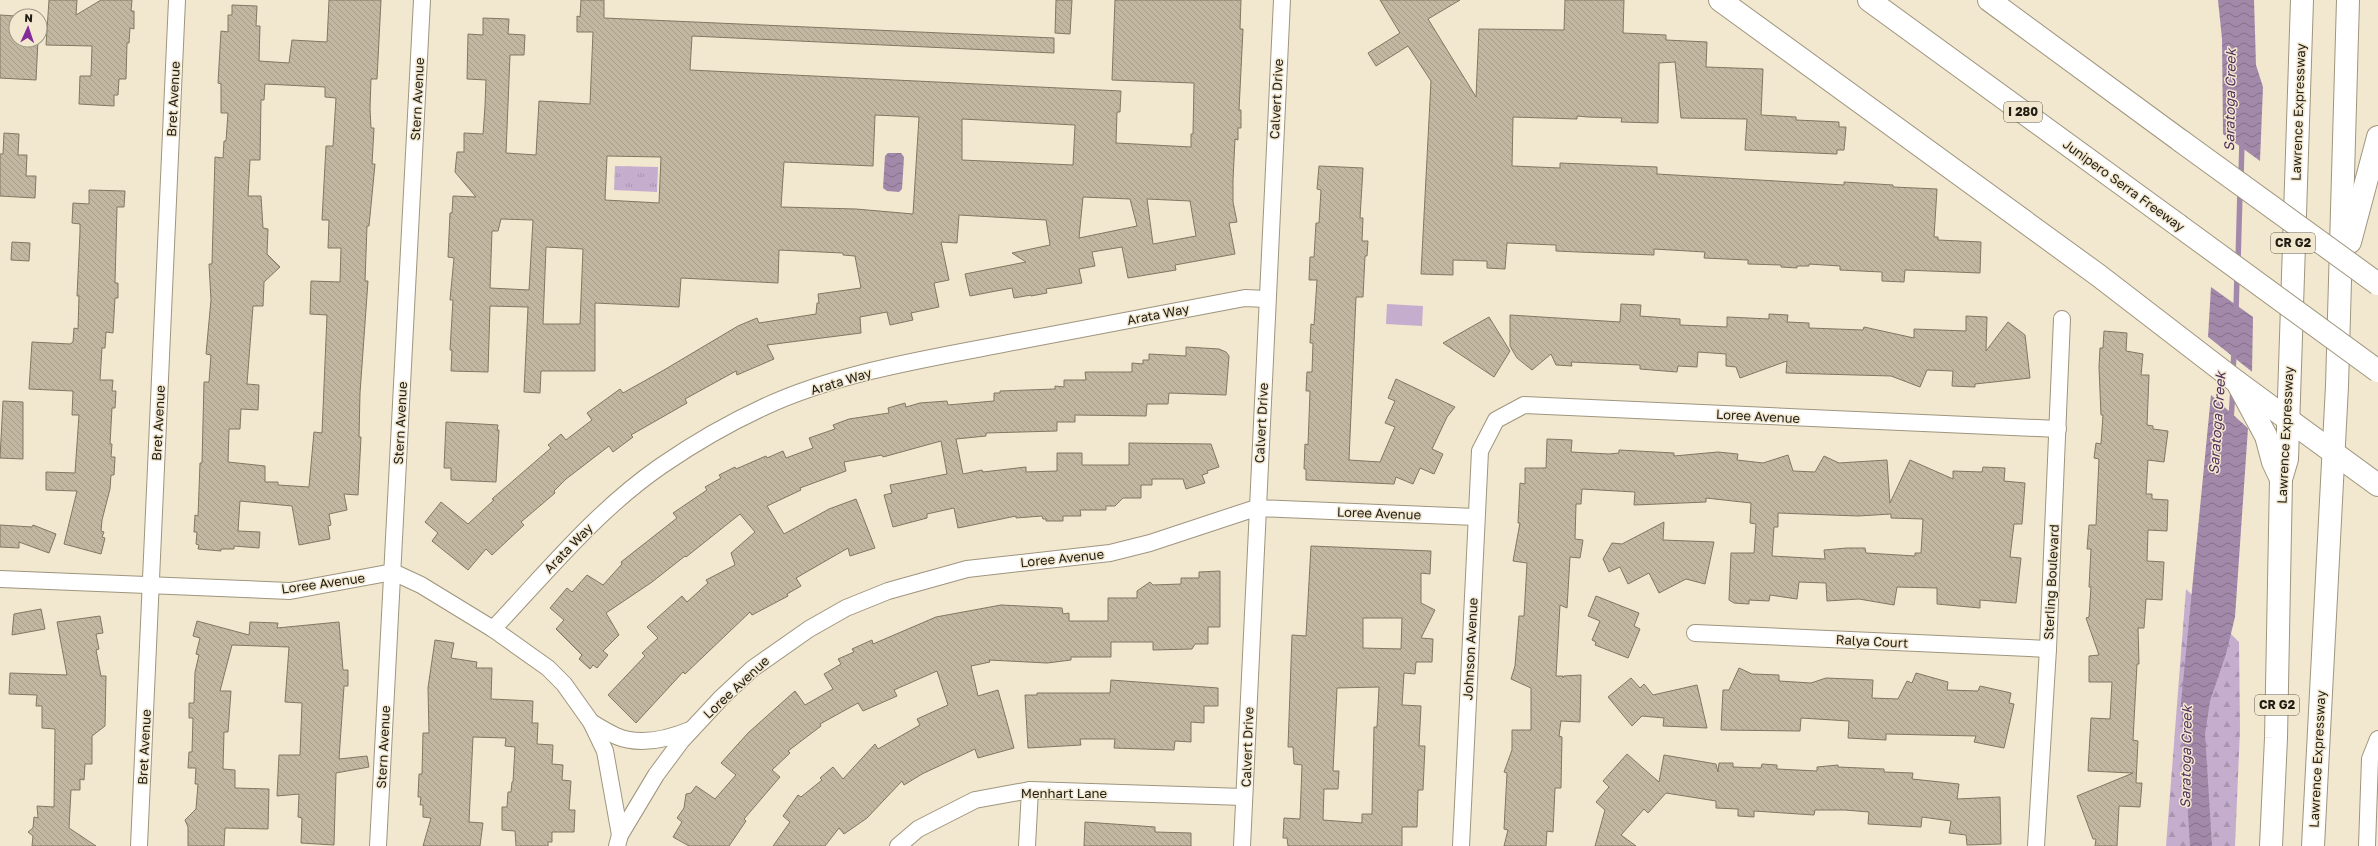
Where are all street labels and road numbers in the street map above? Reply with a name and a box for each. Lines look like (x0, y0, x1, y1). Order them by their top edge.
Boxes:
street label: Lawrence Expressway (2288, 42, 2308, 181)
street label: Stern Avenue (407, 57, 427, 141)
street label: Calvert Drive (1266, 58, 1286, 140)
street label: Bret Avenue (163, 61, 183, 137)
road number: I 280 (2004, 102, 2042, 122)
street label: Junipero Serra Freeway (2060, 135, 2189, 235)
road number: CR G2 (2271, 233, 2315, 253)
street label: Arata Way (1126, 300, 1191, 328)
street label: Arata Way (809, 364, 874, 398)
street label: Lawrence Expressway (2273, 365, 2297, 504)
street label: Stern Avenue (390, 381, 410, 465)
street label: Calvert Drive (1251, 382, 1271, 464)
street label: Bret Avenue (148, 385, 168, 461)
street label: Loree Avenue (1716, 406, 1800, 426)
street label: Loree Avenue (1337, 504, 1421, 522)
street label: Arata Way (540, 519, 596, 576)
street label: Sterling Boulevard (2040, 524, 2062, 640)
street label: Loree Avenue (1019, 546, 1105, 570)
street label: Loree Avenue (280, 569, 366, 597)
street label: Johnson Avenue (1459, 597, 1481, 701)
street label: Ralya Court (1835, 631, 1909, 651)
street label: Loree Avenue (700, 652, 772, 722)
street label: Lawrence Expressway (2305, 689, 2329, 828)
road number: CR G2 (2255, 695, 2299, 715)
street label: Stern Avenue (373, 705, 393, 789)
street label: Calvert Drive (1238, 706, 1256, 788)
street label: Bret Avenue (134, 709, 154, 785)
street label: Menhart Lane (1021, 785, 1107, 801)

